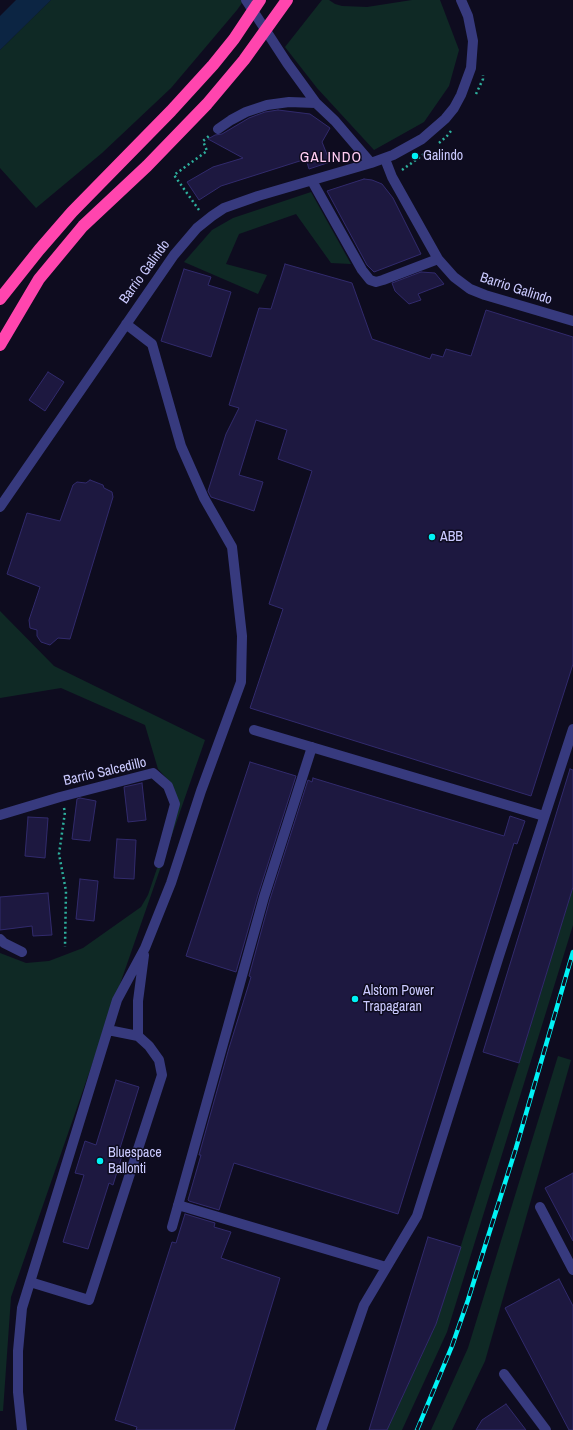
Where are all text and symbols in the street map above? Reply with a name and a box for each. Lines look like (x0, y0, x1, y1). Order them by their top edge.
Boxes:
place label: Galindo (423, 148, 463, 164)
district label: GALINDO (300, 149, 362, 167)
marker: Galindo (410, 151, 420, 161)
street label: Barrio Galindo (116, 237, 174, 307)
street label: Barrio Galindo (478, 269, 554, 309)
place label: ABB (440, 529, 463, 545)
marker: ABB (427, 532, 437, 542)
street label: Barrio Salcedillo (62, 754, 148, 790)
place label: Alstom Power Trapagaran (363, 983, 434, 1016)
marker: Alstom Power Trapagaran (350, 994, 360, 1004)
place label: Bluespace Ballonti (108, 1145, 162, 1178)
marker: Bluespace Ballonti (95, 1156, 105, 1166)

